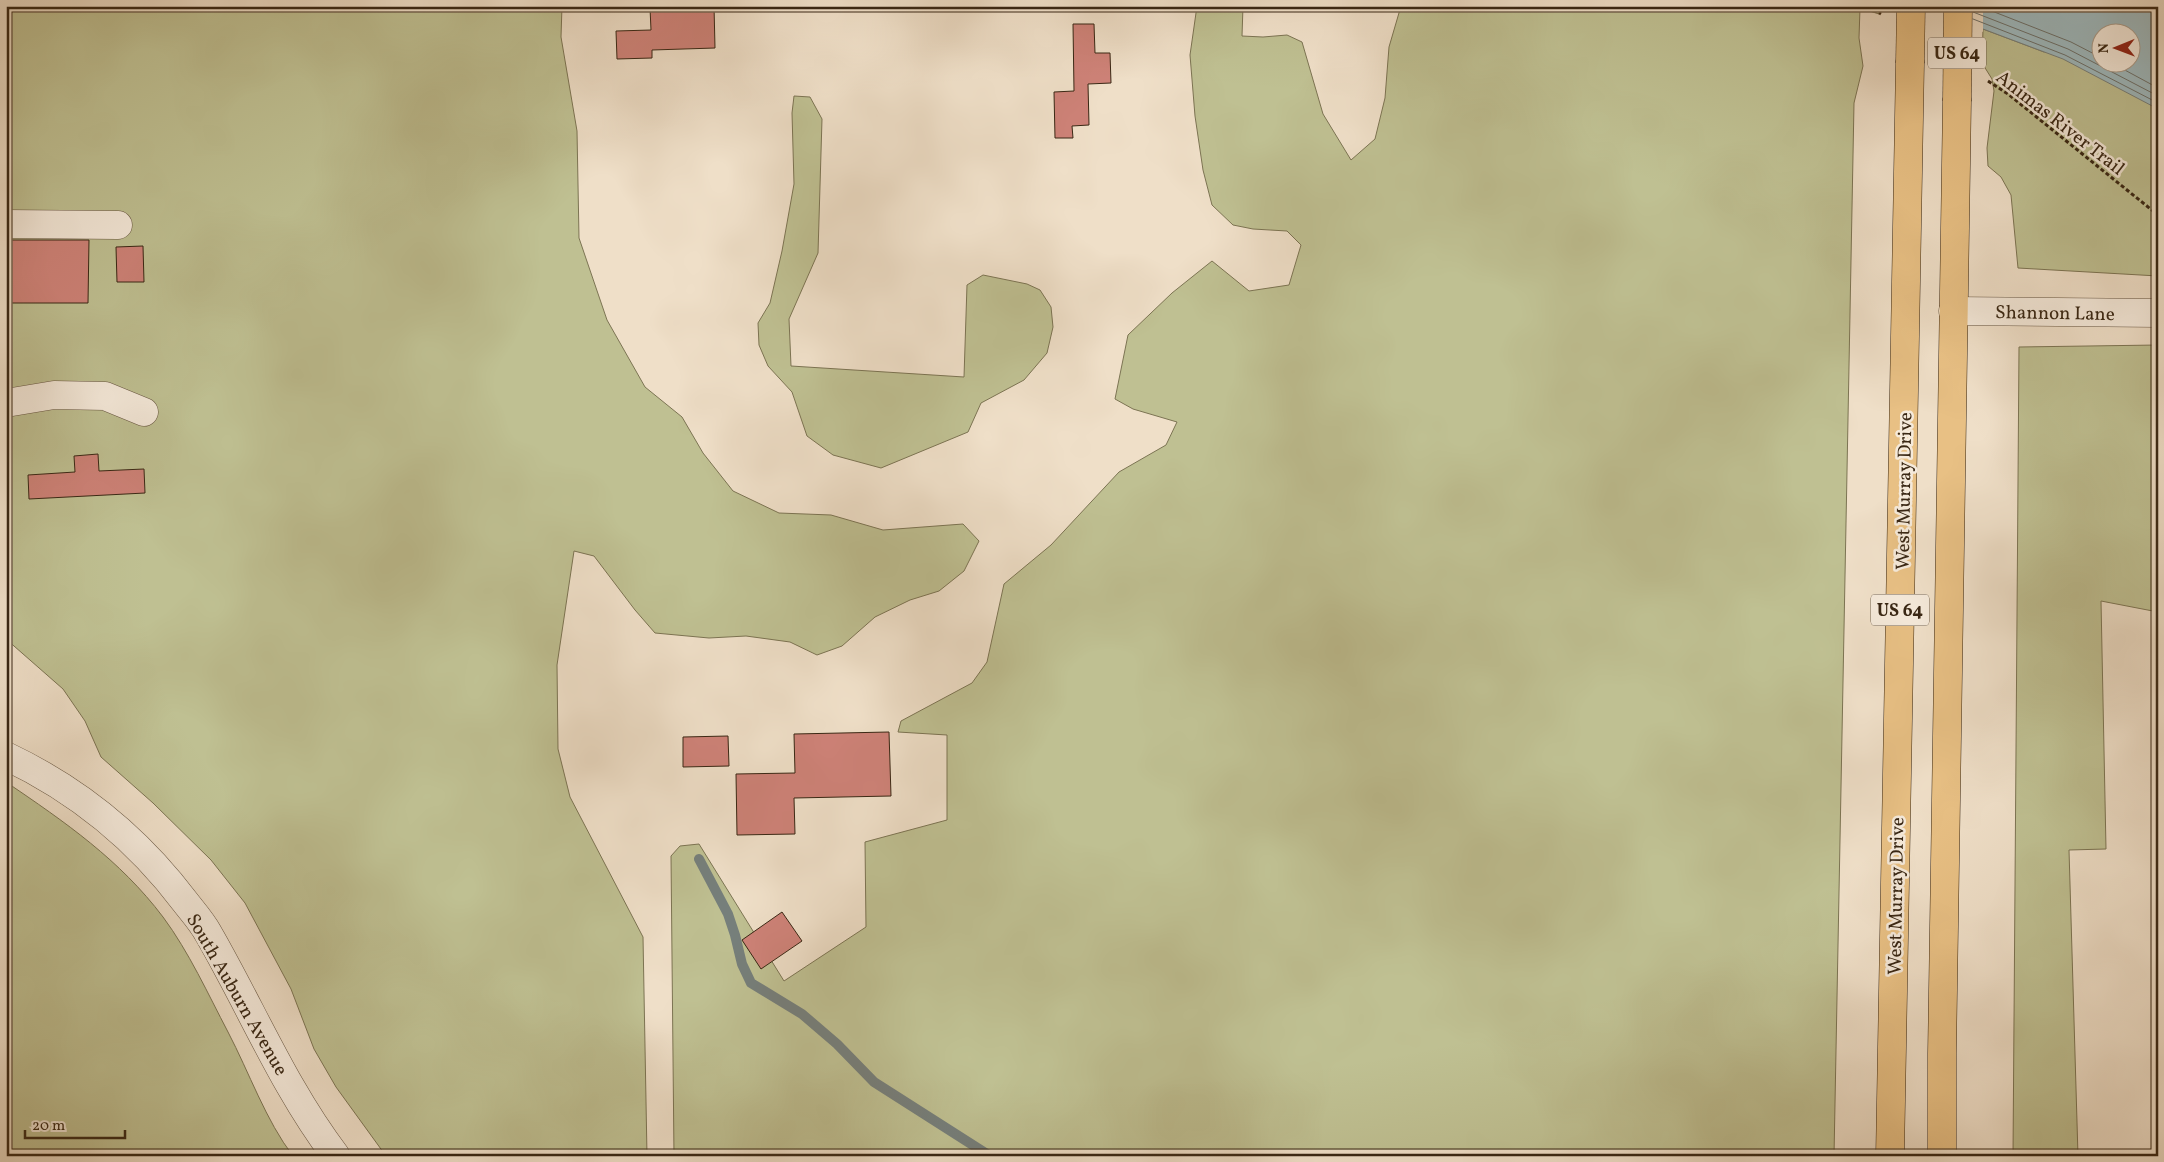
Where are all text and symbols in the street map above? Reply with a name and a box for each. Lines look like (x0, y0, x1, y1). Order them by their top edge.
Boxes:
north arrow (2092, 22, 2142, 72)
road number: US 64 (1928, 38, 1986, 68)
text: N (2095, 43, 2114, 53)
street label: Animas River Trail (1990, 65, 2130, 182)
street label: Shannon Lane (1995, 300, 2115, 328)
street label: West Murray Drive (1891, 412, 1919, 570)
road number: US 64 (1871, 594, 1929, 626)
street label: West Murray Drive (1883, 817, 1911, 975)
street label: South Auburn Avenue (179, 909, 293, 1081)
scale bar (25, 1107, 125, 1139)
text: 20 m (32, 1116, 65, 1137)

